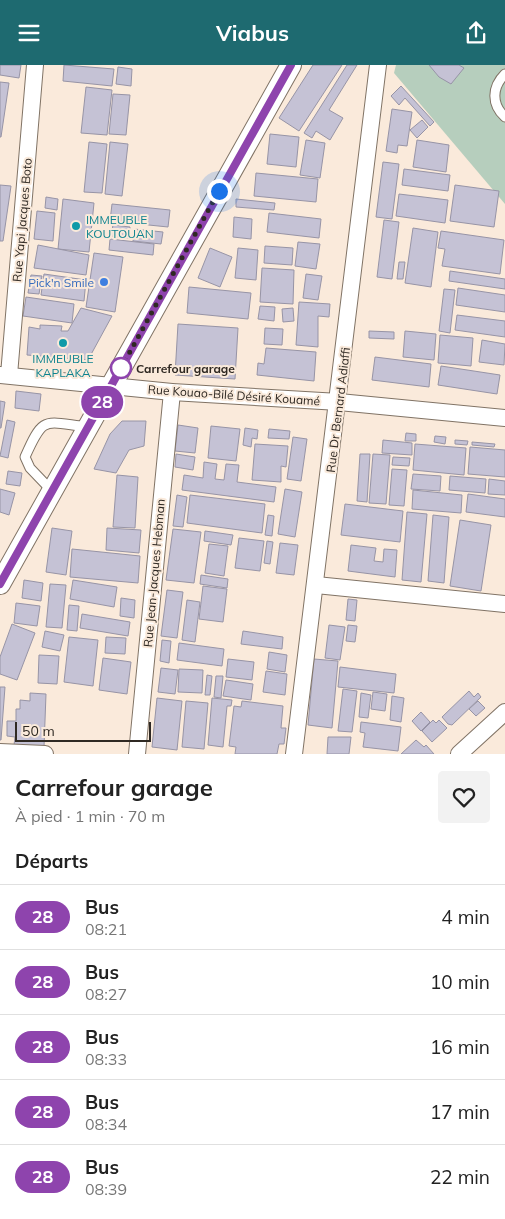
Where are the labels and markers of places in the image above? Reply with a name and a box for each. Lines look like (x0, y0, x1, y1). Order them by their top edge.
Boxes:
place label: IMMEUBLE KOUTOUAN (86, 212, 154, 241)
marker: IMMEUBLE KOUTOUAN (70, 220, 82, 232)
place label: Pick'n Smile (28, 275, 94, 290)
marker: Pick'n Smile (98, 276, 110, 288)
marker: IMMEUBLE KAPLAKA (57, 337, 69, 349)
place label: IMMEUBLE KAPLAKA (32, 351, 94, 380)
marker: Carrefour garage (110, 357, 132, 379)
place label: Carrefour garage (136, 361, 235, 376)

